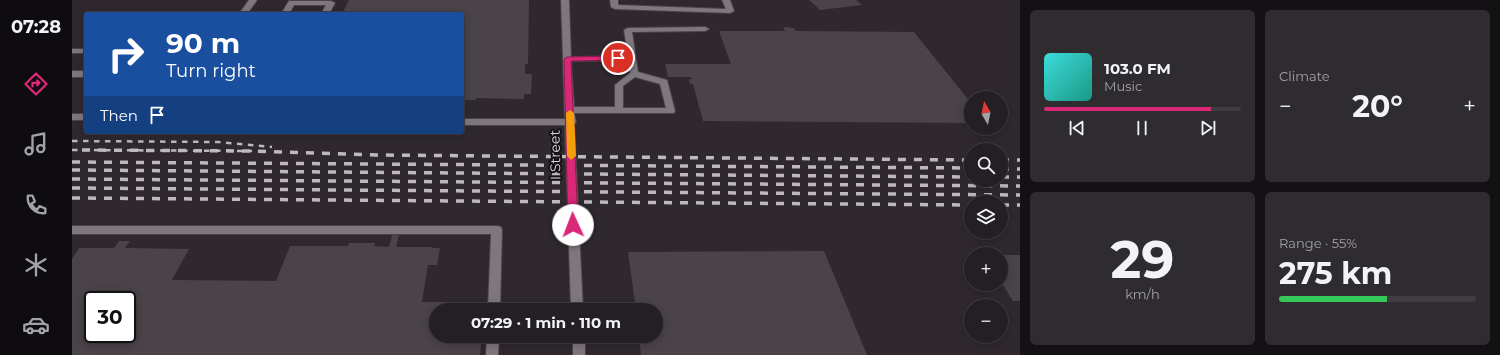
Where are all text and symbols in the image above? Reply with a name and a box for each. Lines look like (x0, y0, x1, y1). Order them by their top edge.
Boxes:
text: 07:28 (11, 16, 61, 38)
text: 90 m (166, 26, 240, 60)
icon: right (100, 28, 152, 80)
pin (601, 41, 635, 75)
icon: arrive (607, 47, 629, 69)
text: 103.0 FM (1104, 59, 1171, 78)
text: Turn right (166, 60, 256, 82)
text: Climate (1279, 68, 1330, 84)
icon: directions (22, 70, 50, 98)
text: Music (1104, 78, 1142, 94)
text: 20° (1352, 88, 1403, 125)
north arrow (964, 91, 1008, 135)
map controls (964, 91, 1008, 343)
text: − (1279, 93, 1292, 120)
text: + (1463, 93, 1476, 120)
icon: arrive (146, 104, 168, 126)
text: Then (100, 106, 138, 125)
icon: previous (1066, 117, 1088, 139)
icon: pause (1131, 117, 1153, 139)
icon: next (1197, 117, 1219, 139)
street label: I Street (546, 129, 564, 180)
icon: music (22, 130, 50, 158)
button: search (964, 143, 1008, 187)
icon: phone (22, 191, 50, 219)
button: layers (964, 195, 1008, 239)
position arrow (552, 204, 594, 246)
text: 29 (1111, 228, 1174, 291)
text: Range · 55% (1279, 235, 1357, 251)
button: + (964, 247, 1008, 291)
icon: climate (22, 251, 50, 279)
text: 275 km (1279, 255, 1392, 292)
text: km/h (1125, 286, 1160, 302)
speed limit sign: 30 (84, 291, 136, 343)
button: − (964, 299, 1008, 343)
icon: car (22, 311, 50, 339)
text: 07:29 · 1 min · 110 m (471, 313, 621, 332)

